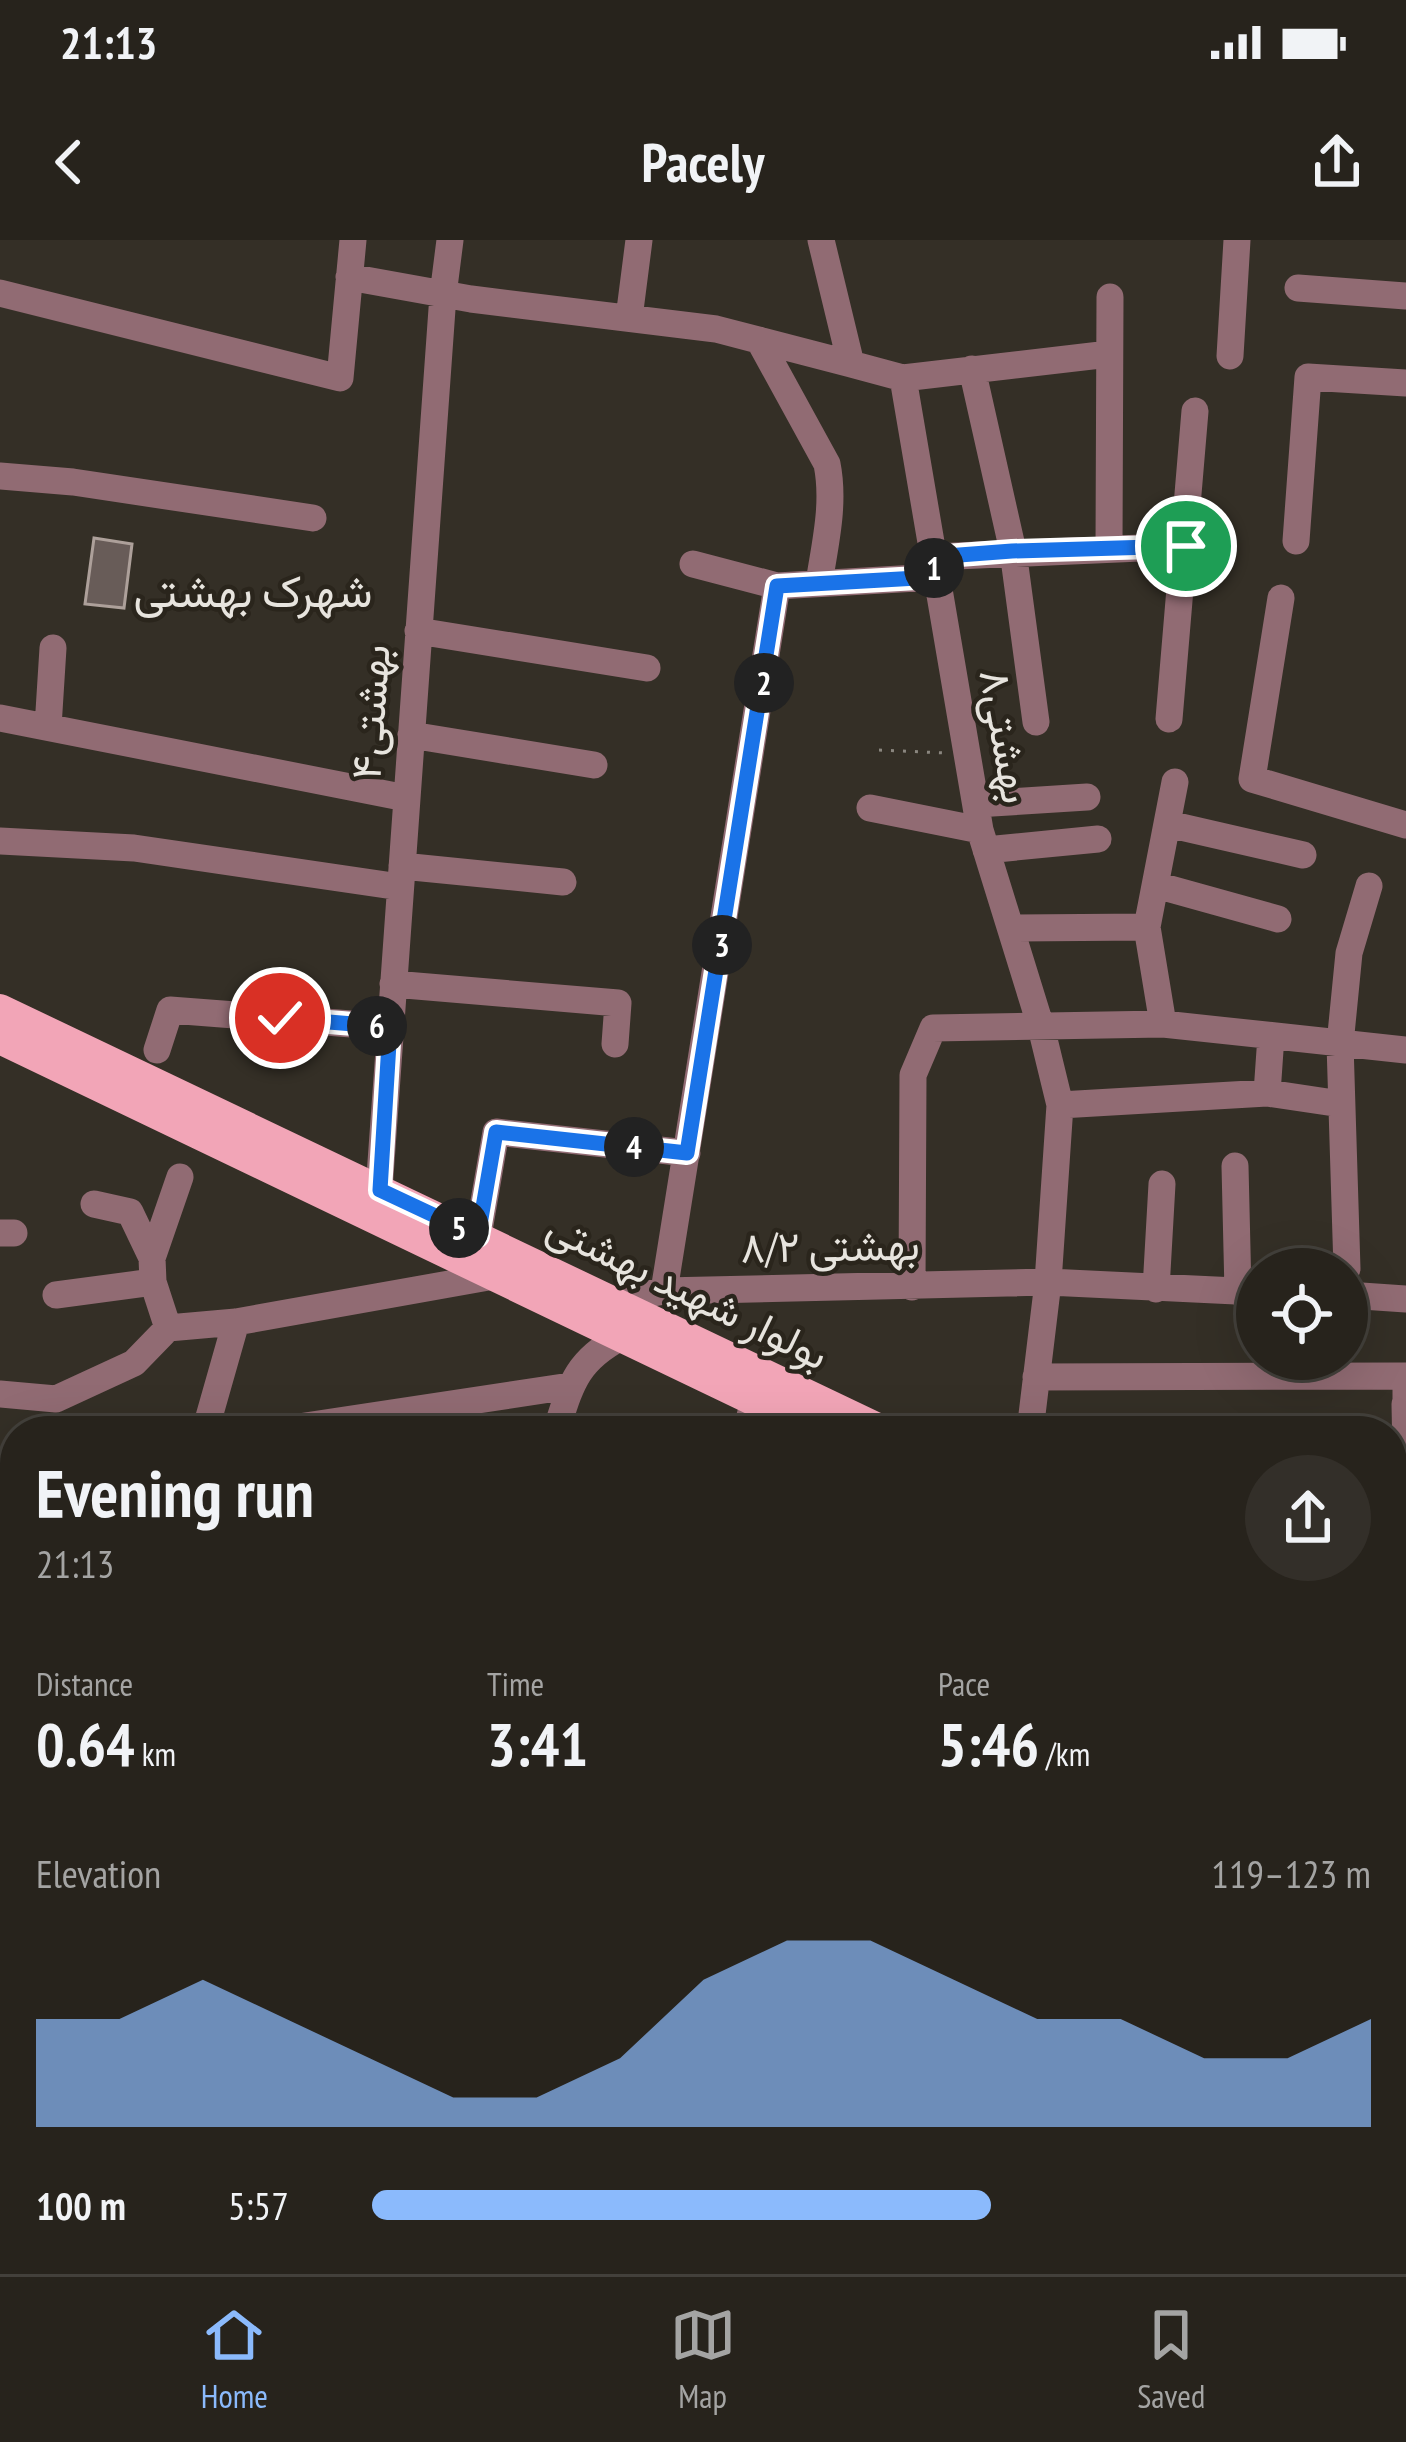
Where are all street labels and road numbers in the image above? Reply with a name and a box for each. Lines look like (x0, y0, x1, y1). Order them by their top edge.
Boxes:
street label: بهشتی۴ (337, 643, 402, 781)
street label: بهشتی۸ (968, 664, 1045, 808)
street label: بولوار شهید بهشتی (538, 1198, 838, 1381)
street label: بهشتی ۸/۲ (740, 1216, 920, 1275)

